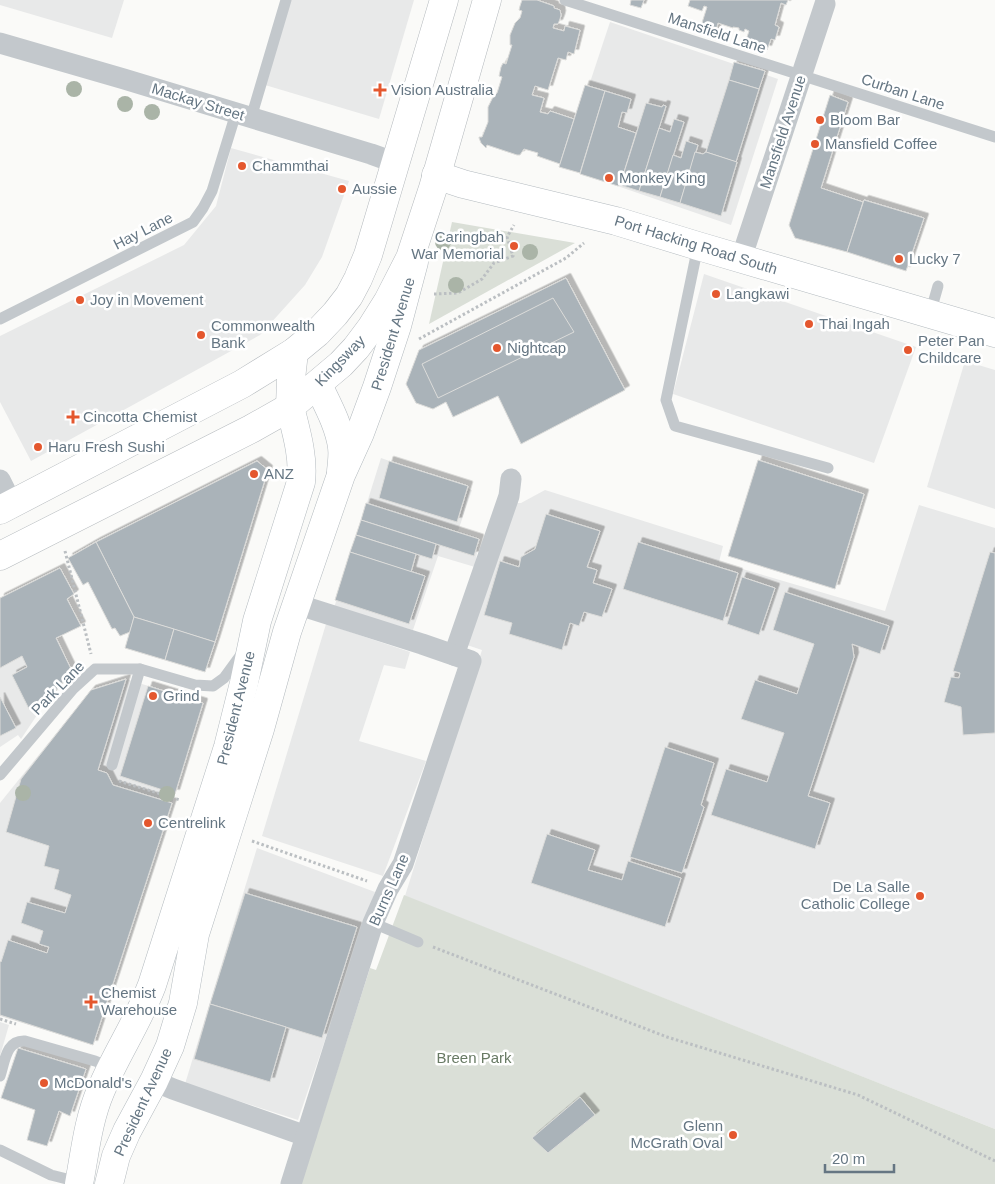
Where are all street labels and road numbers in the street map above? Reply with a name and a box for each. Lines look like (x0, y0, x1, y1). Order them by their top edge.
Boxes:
street label: Mansfield Lane (666, 9, 768, 56)
street label: Curban Lane (859, 70, 947, 113)
street label: Mansfield Avenue (756, 73, 809, 191)
street label: Mackay Street (150, 79, 247, 124)
street label: Hay Lane (110, 208, 175, 253)
street label: Port Hacking Road South (613, 212, 780, 277)
street label: President Avenue (367, 275, 418, 392)
street label: Kingsway (311, 331, 368, 390)
street label: President Avenue (213, 649, 258, 767)
street label: Park Lane (28, 657, 88, 718)
street label: Burns Lane (365, 851, 412, 928)
street label: President Avenue (110, 1045, 175, 1159)

